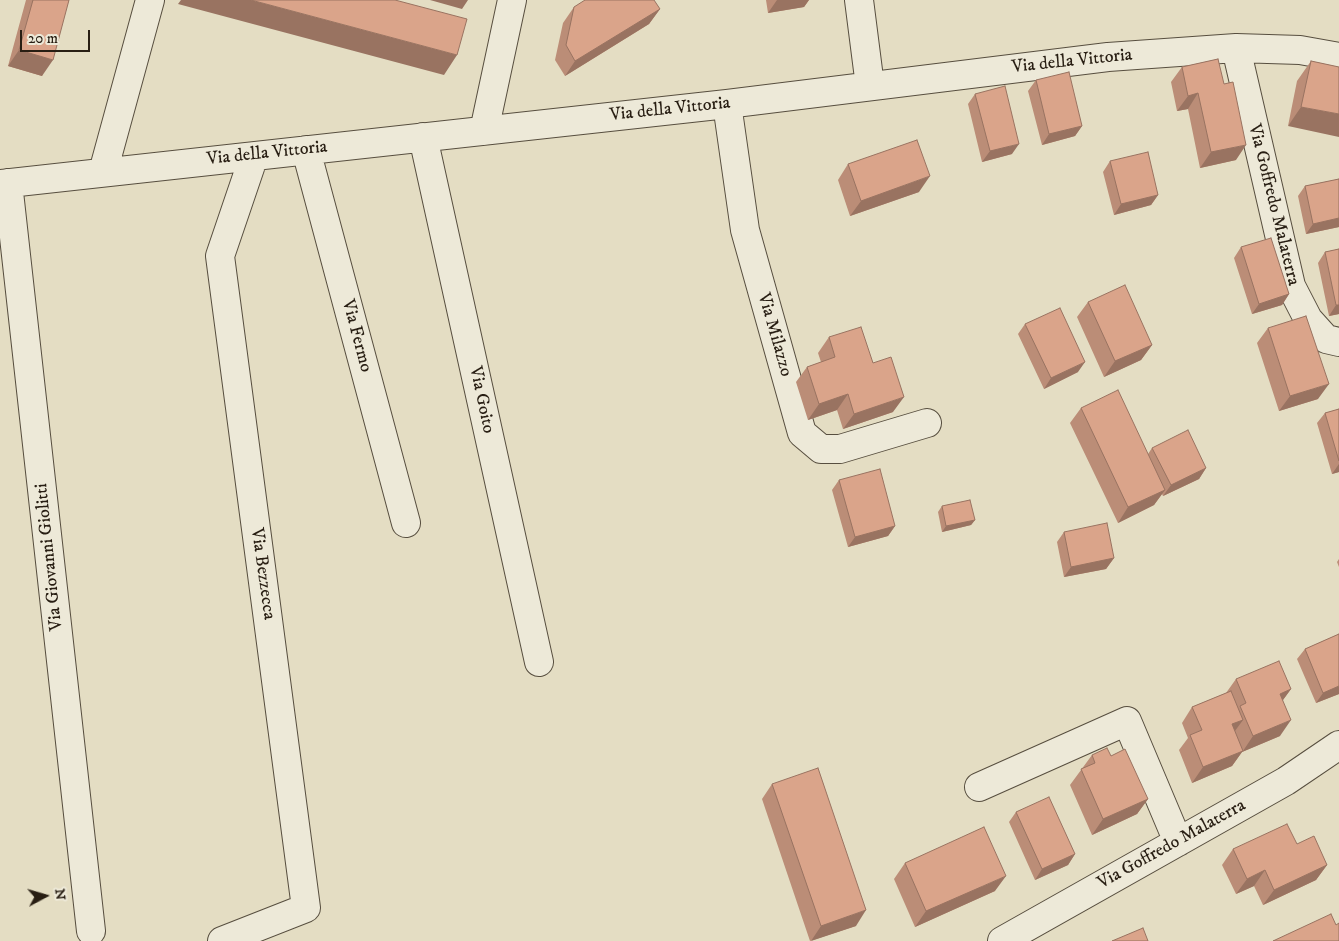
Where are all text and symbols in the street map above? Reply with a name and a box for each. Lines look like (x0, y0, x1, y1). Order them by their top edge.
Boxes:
scale bar (22, 20, 92, 52)
text: 20 m (28, 29, 58, 48)
street label: Via della Vittoria (1011, 45, 1133, 79)
street label: Via della Vittoria (609, 93, 731, 127)
street label: Via Goffredo Malaterra (1242, 122, 1304, 288)
street label: Via della Vittoria (206, 137, 328, 171)
street label: Via Milazzo (752, 291, 796, 379)
street label: Via Fermo (336, 297, 376, 375)
street label: Via Goito (463, 365, 499, 435)
street label: Via Giovanni Giolitti (32, 482, 68, 632)
street label: Via Bezzecca (245, 527, 279, 621)
street label: Via Goffredo Malaterra (1094, 795, 1250, 895)
north arrow (20, 871, 70, 921)
text: N (50, 888, 69, 901)

